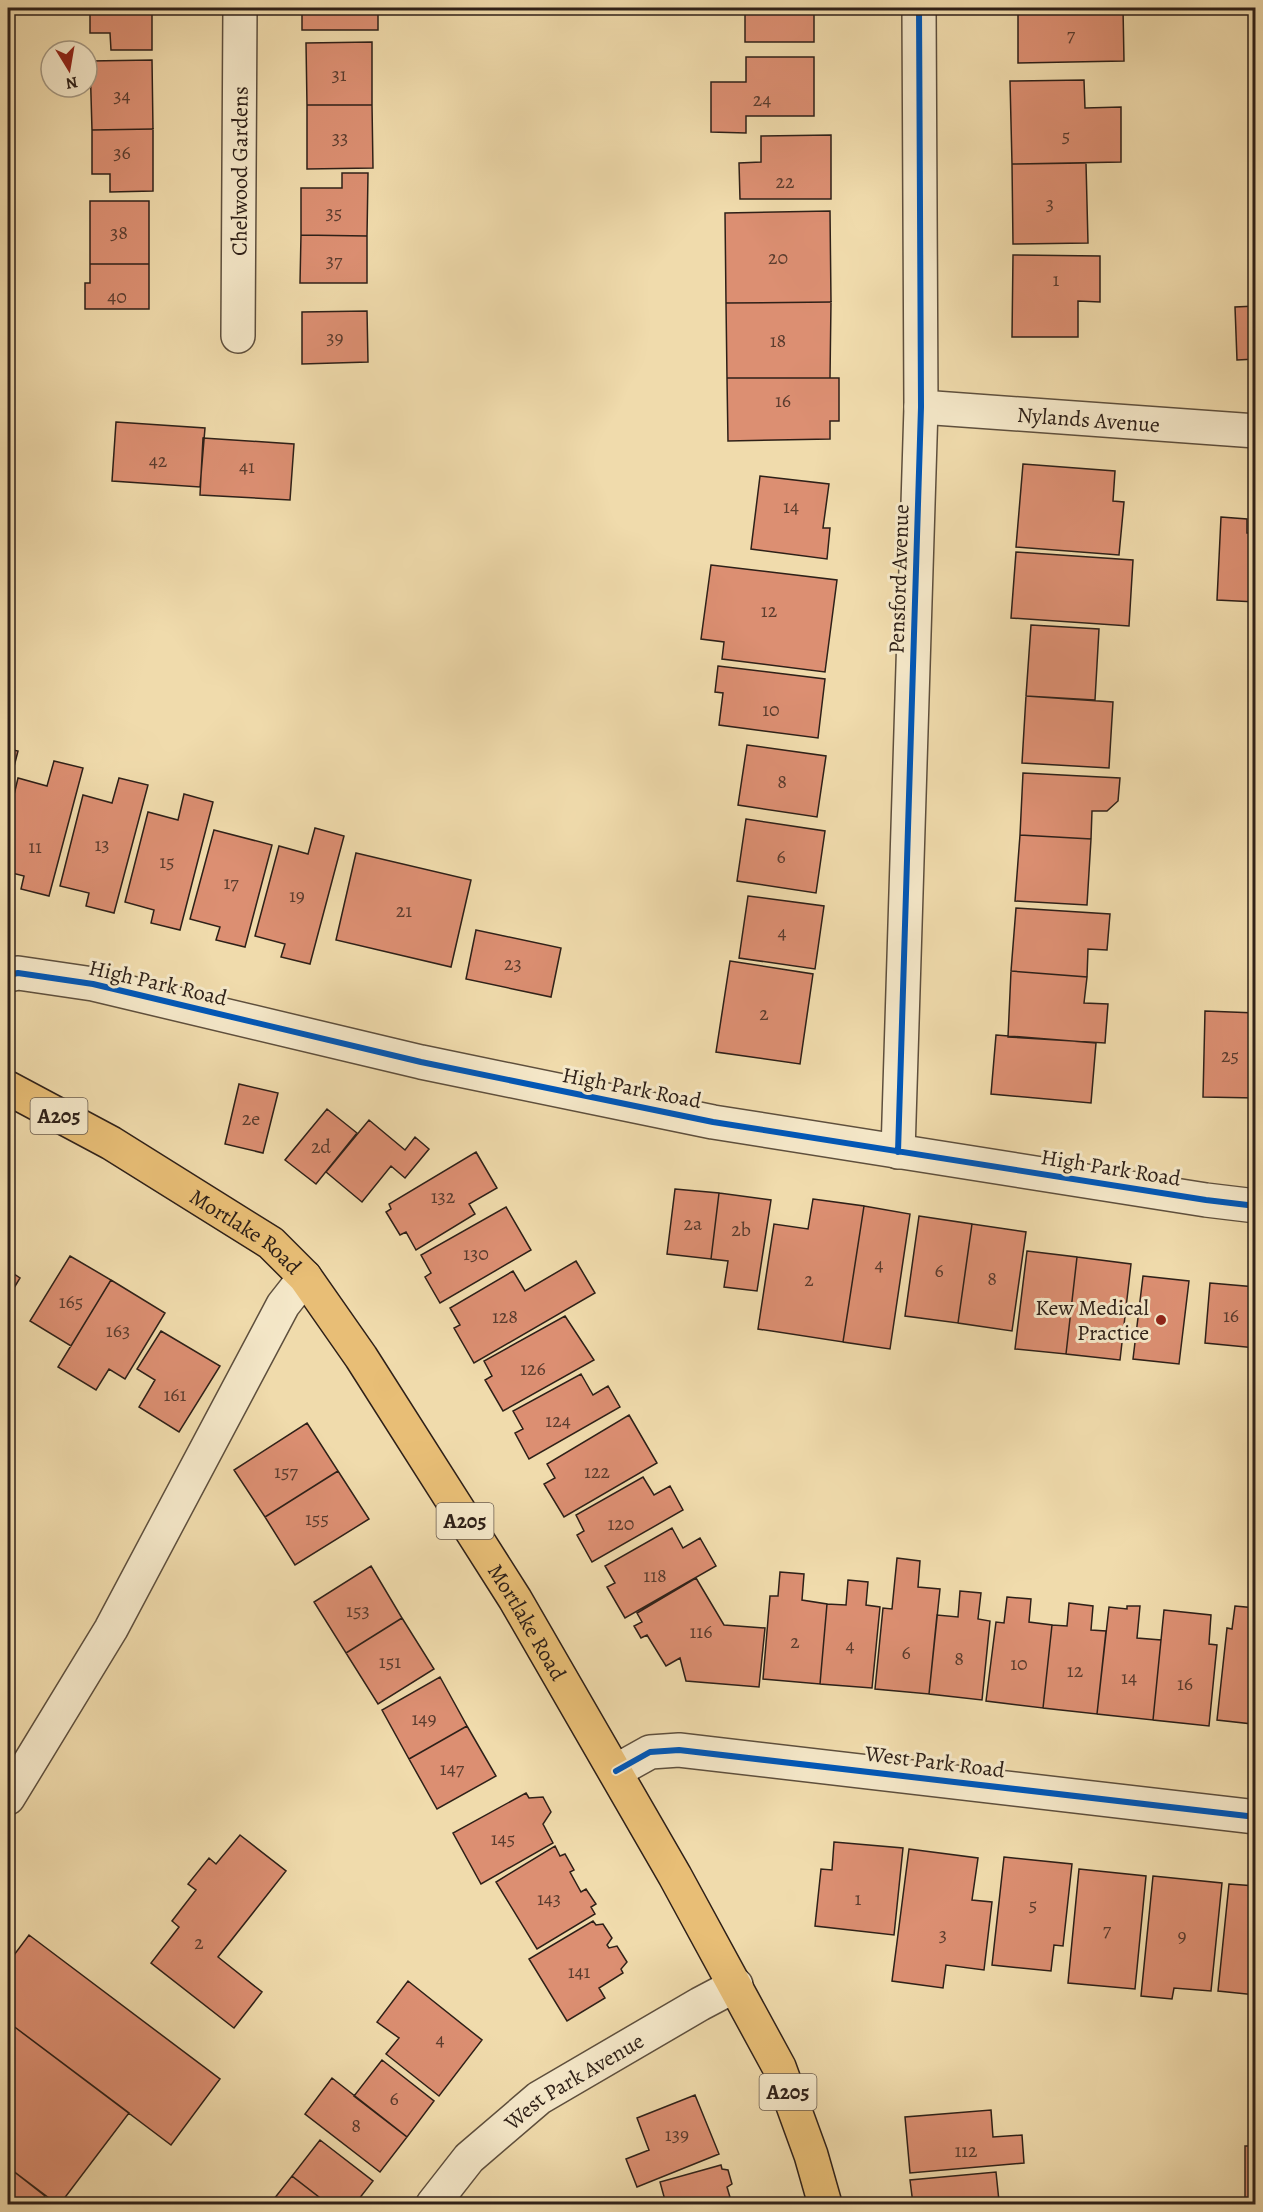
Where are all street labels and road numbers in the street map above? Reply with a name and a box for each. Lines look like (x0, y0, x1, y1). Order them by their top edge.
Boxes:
street label: Chelwood Gardens (224, 86, 256, 256)
street label: Nylands Avenue (1016, 400, 1161, 440)
street label: Pensford Avenue (881, 504, 917, 654)
street label: High Park Road (86, 952, 230, 1014)
street label: High Park Road (560, 1060, 704, 1116)
road number: A205 (31, 1098, 88, 1134)
street label: High Park Road (1039, 1142, 1183, 1194)
street label: Mortlake Road (184, 1182, 308, 1281)
road number: A205 (436, 1503, 494, 1539)
street label: Mortlake Road (480, 1558, 573, 1686)
street label: West Park Road (862, 1738, 1007, 1785)
street label: West Park Avenue (497, 2026, 650, 2138)
road number: A205 (760, 2074, 816, 2110)

